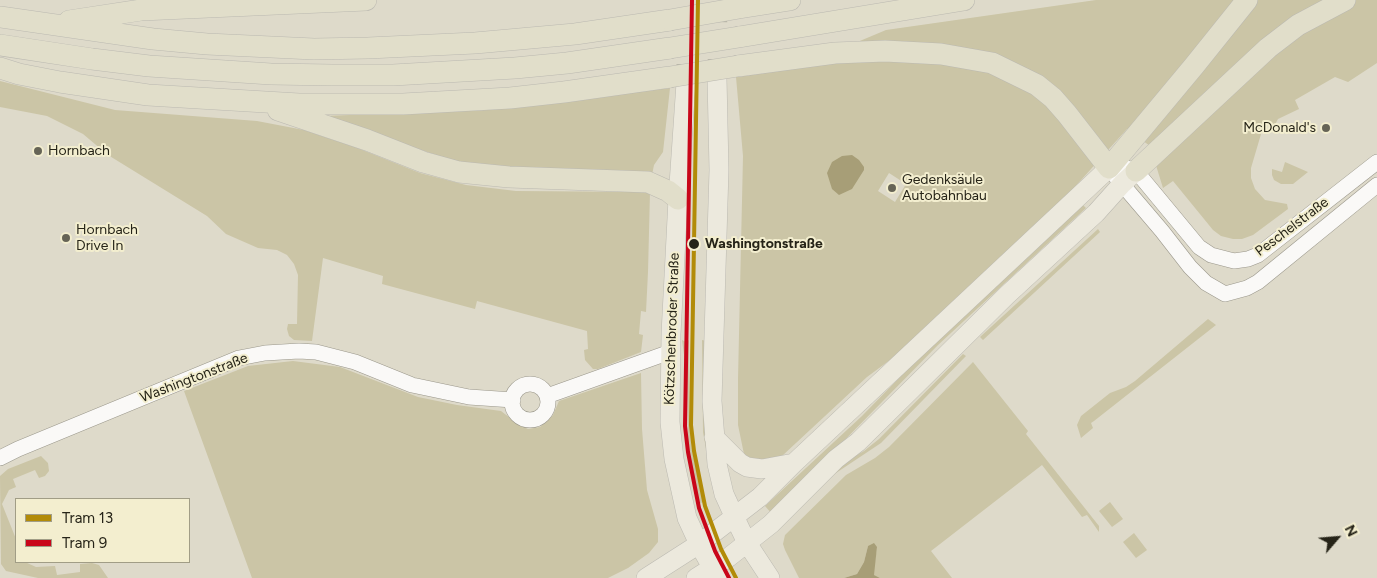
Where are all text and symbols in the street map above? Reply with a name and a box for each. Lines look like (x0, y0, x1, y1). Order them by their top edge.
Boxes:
place label: McDonald's (1243, 120, 1316, 136)
marker: McDonald's (1320, 122, 1332, 134)
place label: Hornbach (48, 143, 110, 159)
marker: Hornbach (32, 145, 44, 157)
place label: Gedenksäule Autobahnbau (902, 172, 987, 204)
marker: Gedenksäule Autobahnbau (886, 182, 898, 194)
street label: Peschelstraße (1252, 194, 1332, 260)
place label: Hornbach Drive In (76, 222, 138, 254)
marker: Hornbach Drive In (60, 232, 72, 244)
place label: Washingtonstraße (705, 236, 823, 252)
marker: Washingtonstraße (687, 237, 701, 251)
street label: Kötzschenbroder Straße (661, 253, 683, 405)
street label: Washingtonstraße (138, 350, 250, 406)
legend (15, 498, 190, 563)
text: Tram 13 (62, 509, 113, 527)
north arrow (1312, 513, 1362, 563)
text: N (1341, 522, 1361, 540)
text: Tram 9 (62, 534, 107, 552)

